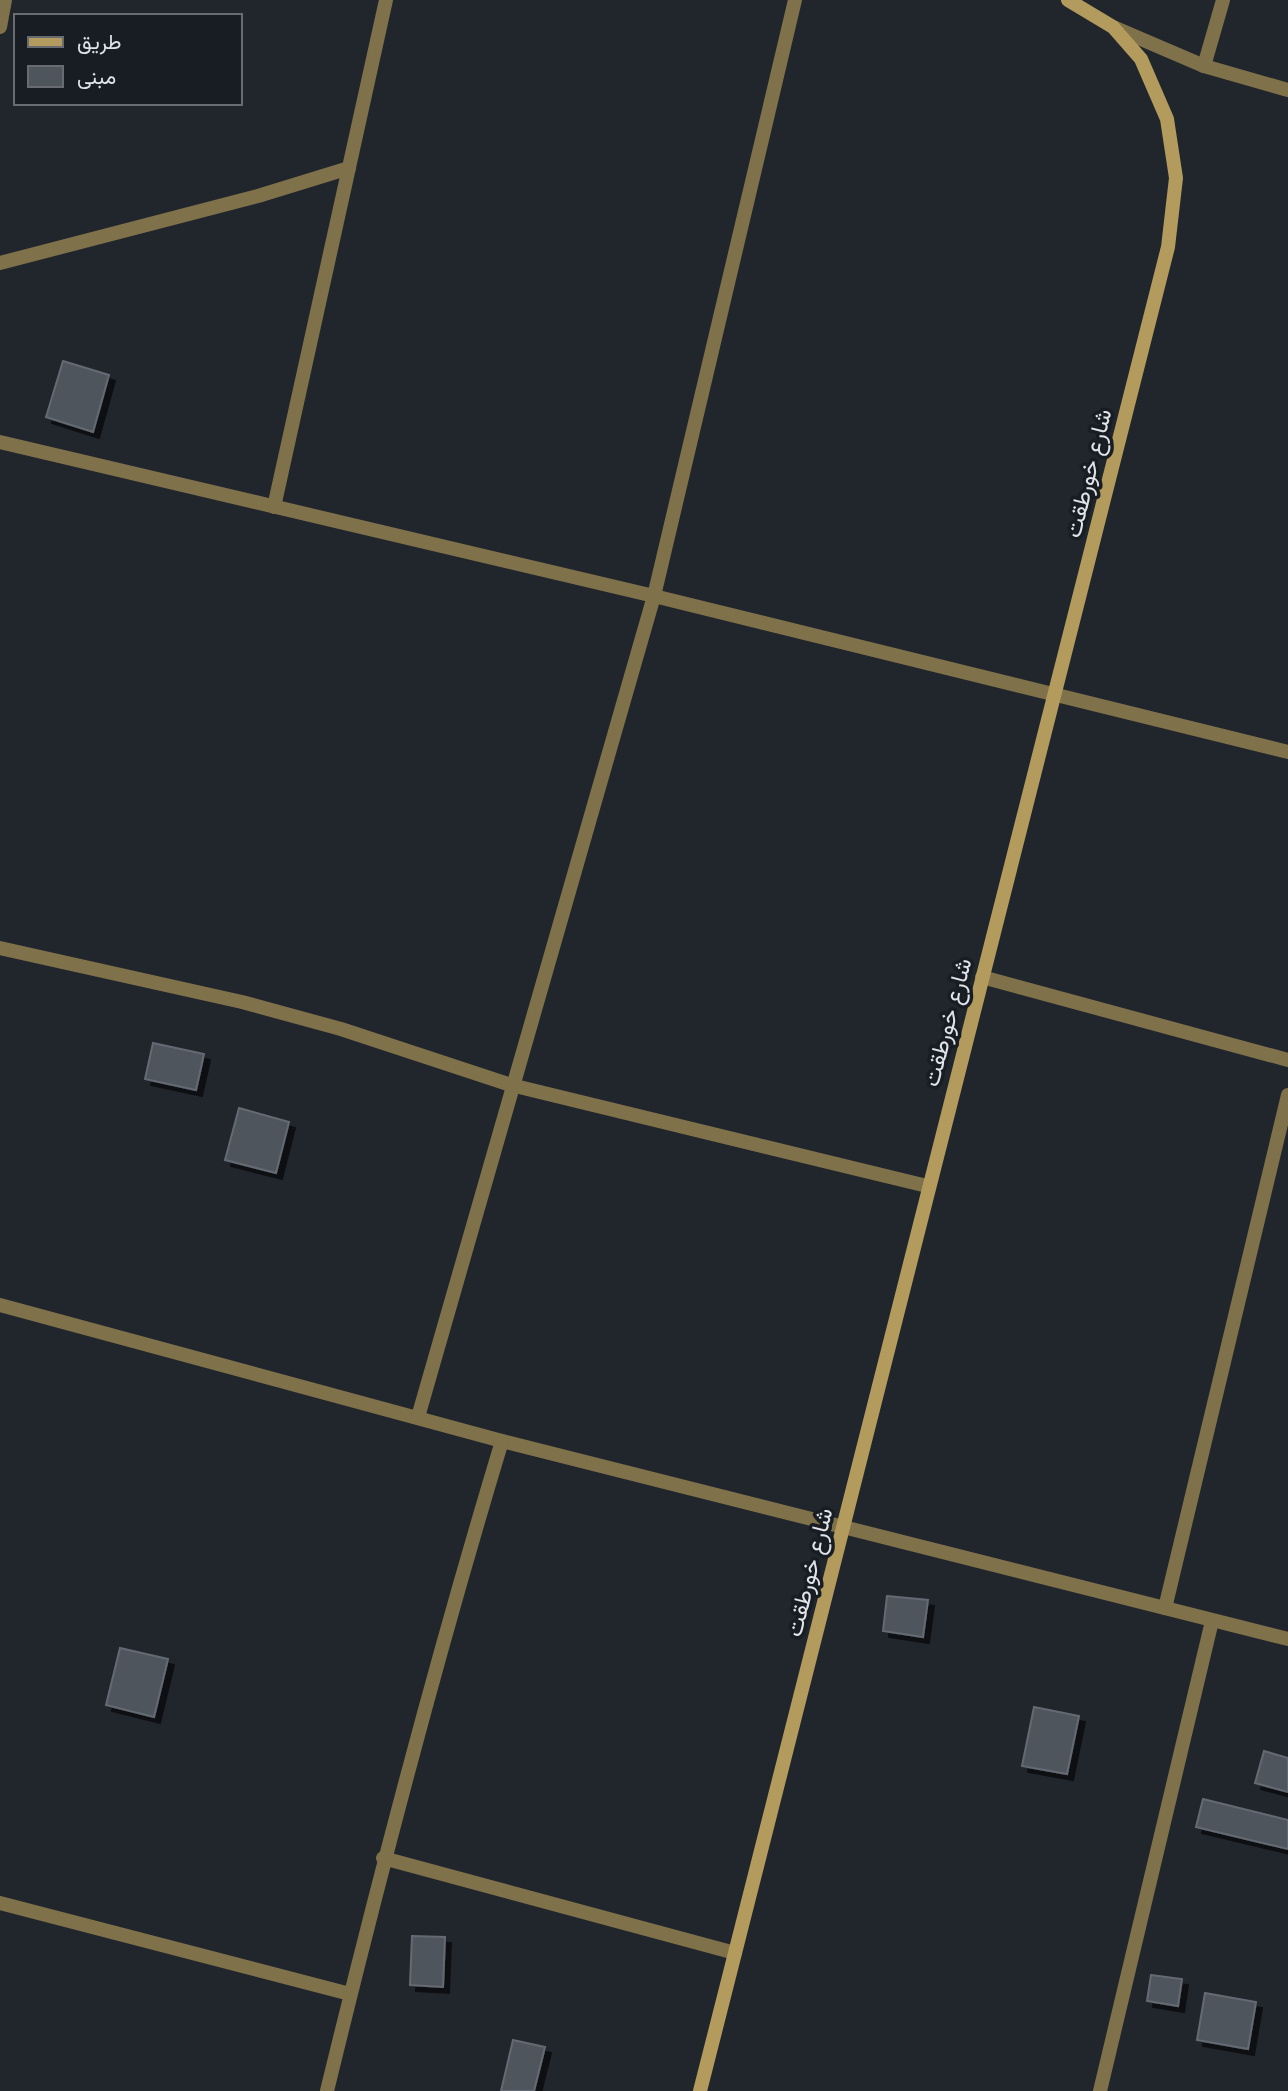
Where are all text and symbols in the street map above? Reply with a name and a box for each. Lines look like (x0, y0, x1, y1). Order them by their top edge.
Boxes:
legend (14, 14, 242, 105)
text: طريق (77, 28, 122, 55)
text: مبنى (77, 63, 116, 89)
street label: شارع خورطقت (1057, 406, 1119, 541)
street label: شارع خورطقت (915, 955, 979, 1090)
street label: شارع خورطقت (778, 1505, 840, 1640)

